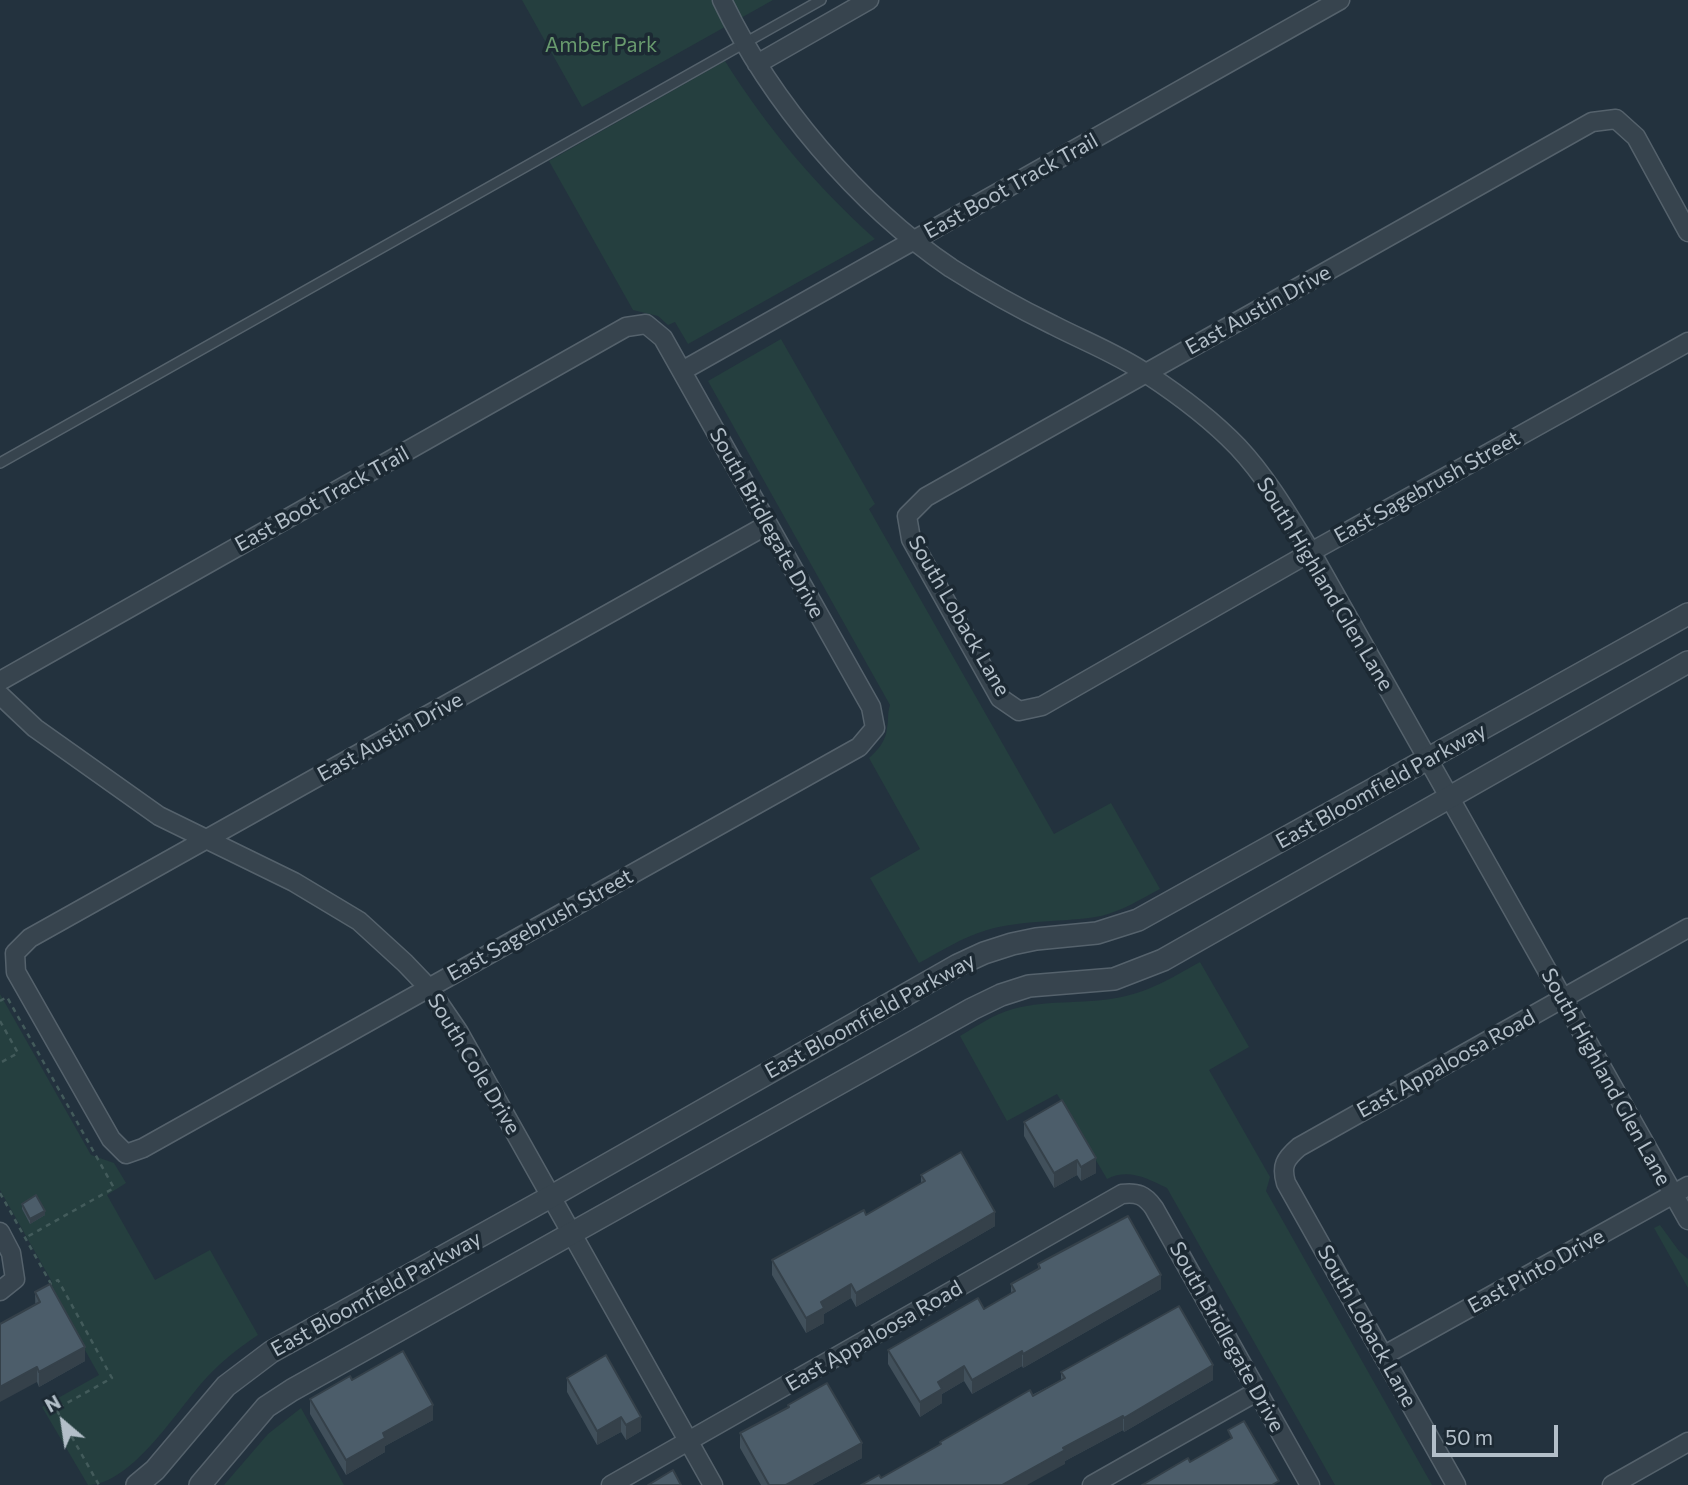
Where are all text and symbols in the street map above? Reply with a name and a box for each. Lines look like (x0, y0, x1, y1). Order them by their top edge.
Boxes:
park label: Amber Park (545, 32, 657, 58)
street label: East Boot Track Trail (920, 128, 1102, 244)
street label: East Austin Drive (1181, 260, 1335, 360)
street label: South Bridlegate Drive (704, 423, 830, 623)
street label: East Sagebrush Street (1330, 425, 1524, 549)
street label: East Boot Track Trail (231, 441, 413, 557)
street label: South Highland Glen Lane (1251, 473, 1399, 695)
street label: South Loback Lane (903, 531, 1015, 701)
street label: East Austin Drive (313, 687, 467, 787)
street label: East Bloomfield Parkway (1272, 718, 1490, 854)
street label: East Sagebrush Street (443, 863, 637, 987)
street label: East Bloomfield Parkway (761, 948, 979, 1084)
street label: South Highland Glen Lane (1536, 964, 1676, 1190)
street label: South Cole Drive (422, 989, 526, 1139)
street label: East Appaloosa Road (1353, 1005, 1539, 1123)
street label: East Pinto Drive (1463, 1223, 1609, 1319)
street label: East Bloomfield Parkway (267, 1226, 485, 1362)
street label: South Bridlegate Drive (1164, 1237, 1290, 1437)
street label: South Loback Lane (1312, 1241, 1422, 1411)
street label: East Appaloosa Road (781, 1275, 967, 1397)
north arrow (28, 1387, 98, 1457)
text: N (41, 1390, 64, 1417)
scale bar (1436, 1412, 1562, 1456)
text: 50 m (1445, 1424, 1493, 1449)

